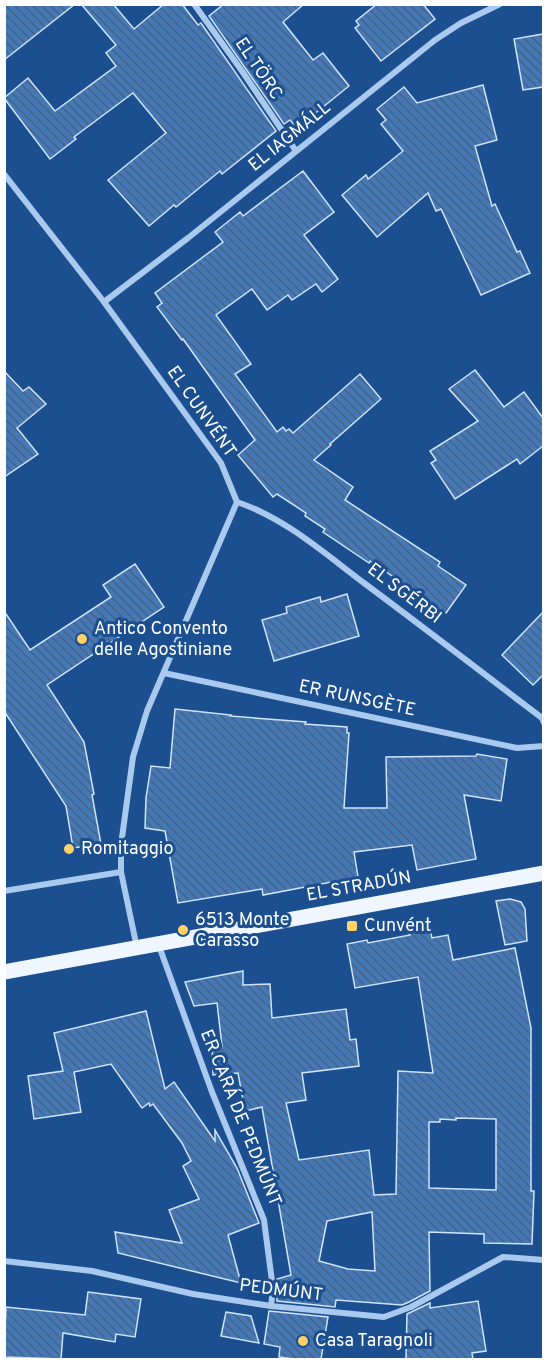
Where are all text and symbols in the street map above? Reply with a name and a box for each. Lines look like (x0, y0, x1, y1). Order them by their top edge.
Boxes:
street label: EL TÖRC (229, 32, 289, 105)
street label: EL IAGMÁLL (243, 95, 336, 177)
street label: EL CUNVÉNT (161, 361, 243, 462)
street label: EL SGÉRBI (362, 557, 447, 629)
place label: Antico Convento delle Agostiniane (94, 618, 232, 662)
marker: Antico Convento delle Agostiniane (75, 632, 89, 646)
street label: ER RUNSGÈTE (296, 673, 418, 723)
place label: Romitaggio (81, 838, 173, 861)
marker: Romitaggio (62, 842, 76, 856)
street label: EL STRADÚN (304, 864, 413, 908)
place label: 6513 Monte Carasso (195, 909, 289, 953)
place label: Cunvént (364, 915, 431, 938)
marker: Cunvént (345, 919, 359, 933)
marker: 6513 Monte Carasso (176, 923, 190, 937)
street label: ER CARÁ DE PEDMÚNT (194, 1025, 288, 1210)
street label: PEDMÚNT (238, 1272, 324, 1308)
place label: Casa Taragnoli (315, 1330, 433, 1353)
marker: Casa Taragnoli (296, 1334, 310, 1348)

